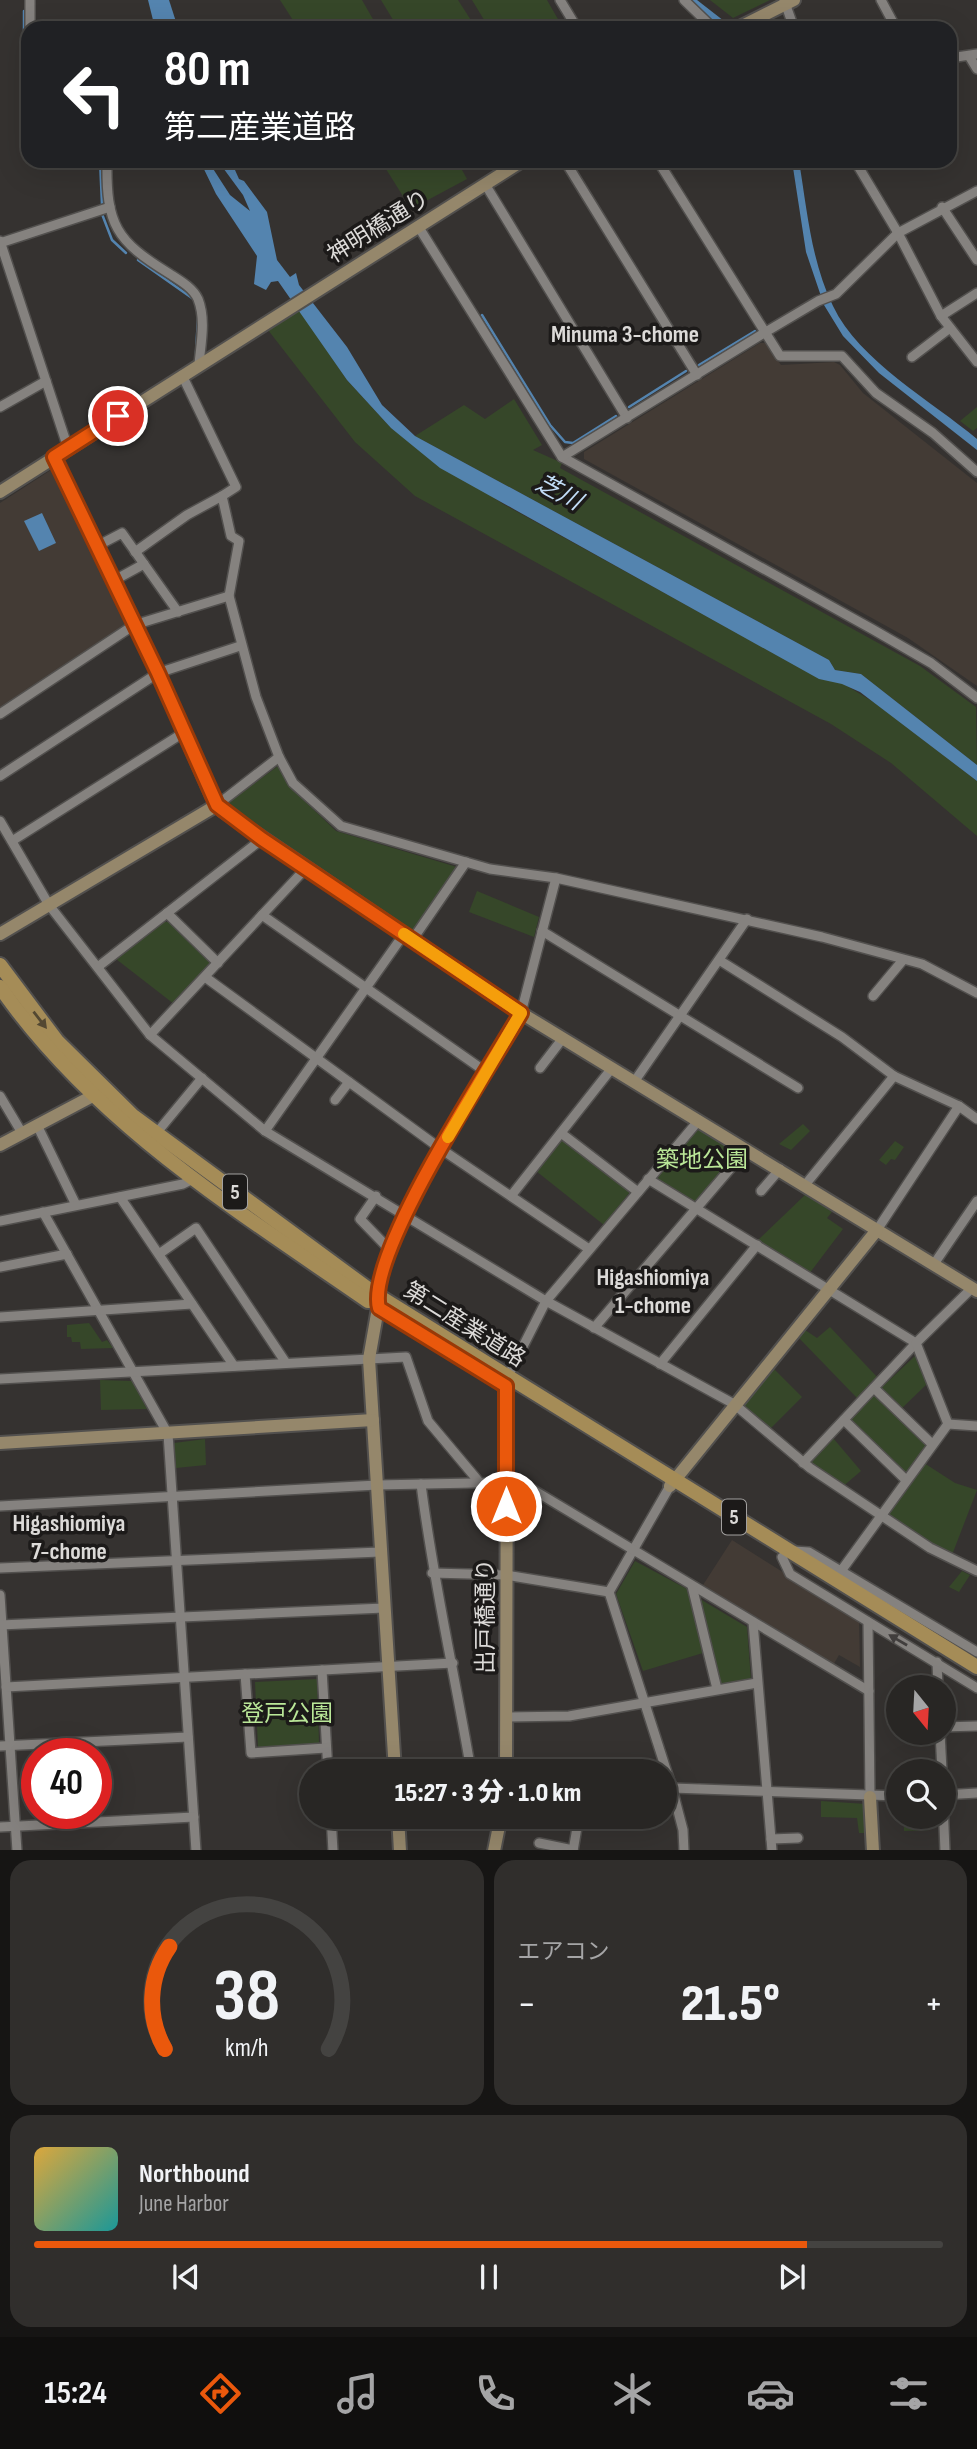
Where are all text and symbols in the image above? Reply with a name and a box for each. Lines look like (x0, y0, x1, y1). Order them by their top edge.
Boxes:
text: 80 m (164, 41, 251, 100)
icon: left (49, 49, 140, 140)
text: 第二産業道路 (164, 109, 356, 148)
street label: 神明橋通り (322, 185, 435, 269)
district label: Minuma 3-chome (551, 320, 699, 349)
pin (88, 386, 148, 446)
icon: arrive (99, 397, 137, 435)
water label: 芝川 (531, 468, 589, 518)
one-way arrow (33, 1010, 48, 1028)
park label: 築地公園 (656, 1146, 748, 1174)
road number: 5 (223, 1174, 247, 1210)
district label: Higashiomiya 1-chome (597, 1263, 709, 1320)
street label: 第二産業道路 (399, 1276, 530, 1373)
position arrow (469, 1469, 543, 1543)
road number: 5 (722, 1500, 746, 1534)
district label: Higashiomiya 7-chome (13, 1509, 125, 1566)
street label: 出戸橋通り (472, 1559, 500, 1674)
one-way arrow (888, 1634, 907, 1646)
north arrow (886, 1675, 956, 1745)
map controls (886, 1675, 956, 1829)
park label: 登戸公園 (241, 1700, 333, 1728)
speed limit sign: 40 (21, 1738, 112, 1829)
button: search (886, 1759, 956, 1829)
text: 15:27 · 3 分 · 1.0 km (395, 1778, 581, 1809)
text: エアコン (518, 1938, 610, 1966)
text: 38 (213, 1953, 280, 2041)
text: 21.5° (681, 1973, 780, 2036)
text: − (518, 1982, 536, 2027)
text: + (924, 1982, 943, 2027)
text: km/h (225, 2032, 268, 2063)
text: Northbound (139, 2159, 250, 2190)
text: June Harbor (139, 2190, 229, 2218)
icon: previous (167, 2258, 205, 2296)
icon: pause (470, 2258, 508, 2296)
icon: next (773, 2258, 811, 2296)
icon: directions (196, 2369, 245, 2418)
icon: music (333, 2369, 382, 2418)
icon: phone (471, 2369, 520, 2418)
icon: climate (608, 2369, 657, 2418)
icon: car (746, 2369, 795, 2418)
icon: filters (884, 2369, 933, 2418)
text: 15:24 (44, 2374, 107, 2413)

